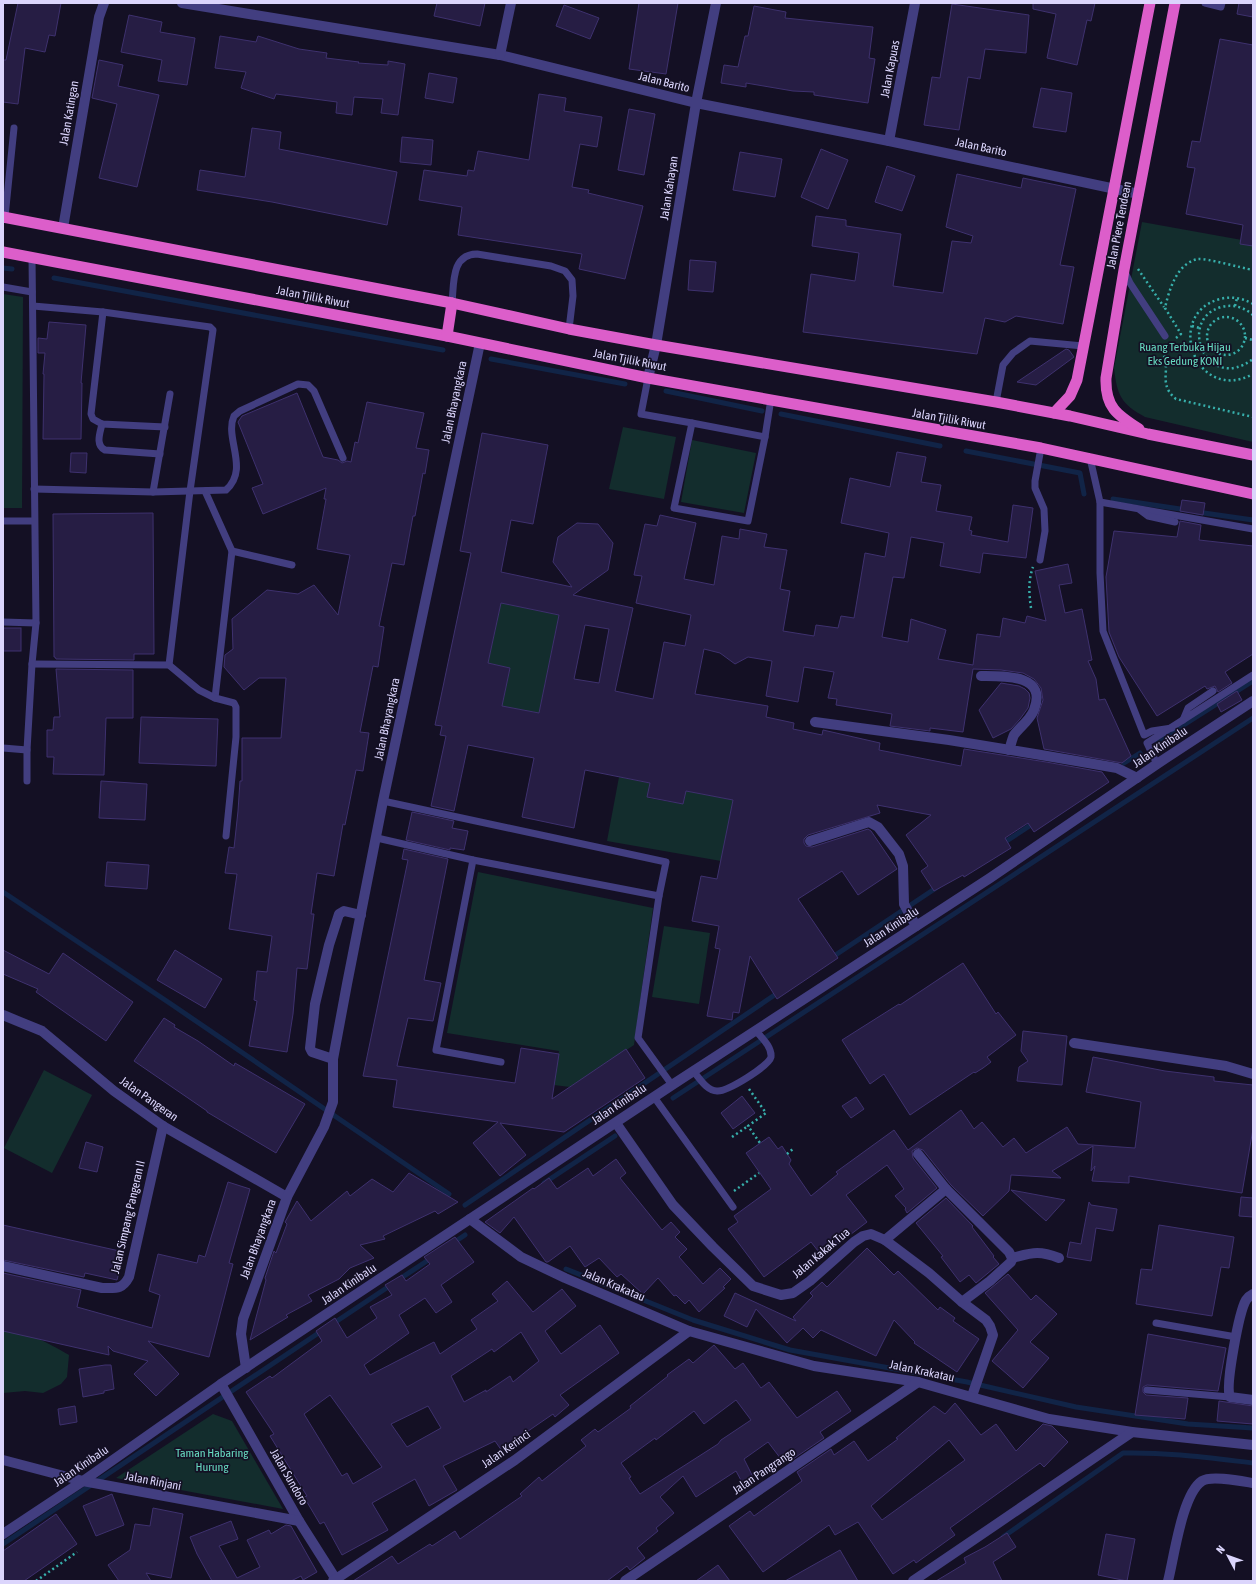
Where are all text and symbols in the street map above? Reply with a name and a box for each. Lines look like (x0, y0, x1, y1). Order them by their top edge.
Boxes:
street label: Jalan Kapuas (878, 39, 902, 99)
street label: Jalan Barito (637, 69, 691, 95)
street label: Jalan Katingan (56, 80, 82, 146)
street label: Jalan Barito (954, 135, 1008, 159)
street label: Jalan Kahayan (657, 155, 681, 221)
street label: Jalan Piere Tendean (1104, 180, 1134, 270)
street label: Jalan Tjilik Riwut (275, 283, 351, 311)
park label: Ruang Terbuka Hijau Eks Gedung KONI (1139, 340, 1231, 368)
street label: Jalan Tjilik Riwut (592, 346, 668, 374)
street label: Jalan Bhayangkara (438, 360, 470, 444)
street label: Jalan Tjilik Riwut (911, 406, 987, 432)
street label: Jalan Bhayangkara (371, 677, 403, 761)
street label: Jalan Kinibalu (1130, 723, 1190, 770)
street label: Jalan Kinibalu (861, 904, 921, 950)
street label: Jalan Pangeran (117, 1074, 181, 1124)
street label: Jalan Kinibalu (589, 1080, 649, 1127)
street label: Jalan Simpang Pangeran II (108, 1159, 148, 1275)
street label: Jalan Bhayangkara (237, 1197, 279, 1281)
street label: Jalan Kakak Tua (789, 1225, 853, 1281)
street label: Jalan Kinibalu (319, 1260, 379, 1307)
street label: Jalan Krakatau (581, 1266, 647, 1304)
street label: Jalan Krakatau (888, 1357, 956, 1385)
street label: Jalan Kerinci (479, 1427, 533, 1471)
street label: Jalan Kinibalu (51, 1442, 111, 1489)
street label: Jalan Pangrango (730, 1445, 799, 1497)
park label: Taman Habaring Hurung (176, 1446, 249, 1474)
street label: Jalan Sundoro (267, 1446, 311, 1508)
street label: Jalan Rinjani (124, 1469, 182, 1493)
north arrow (1208, 1536, 1248, 1576)
text: N (1214, 1543, 1227, 1556)

